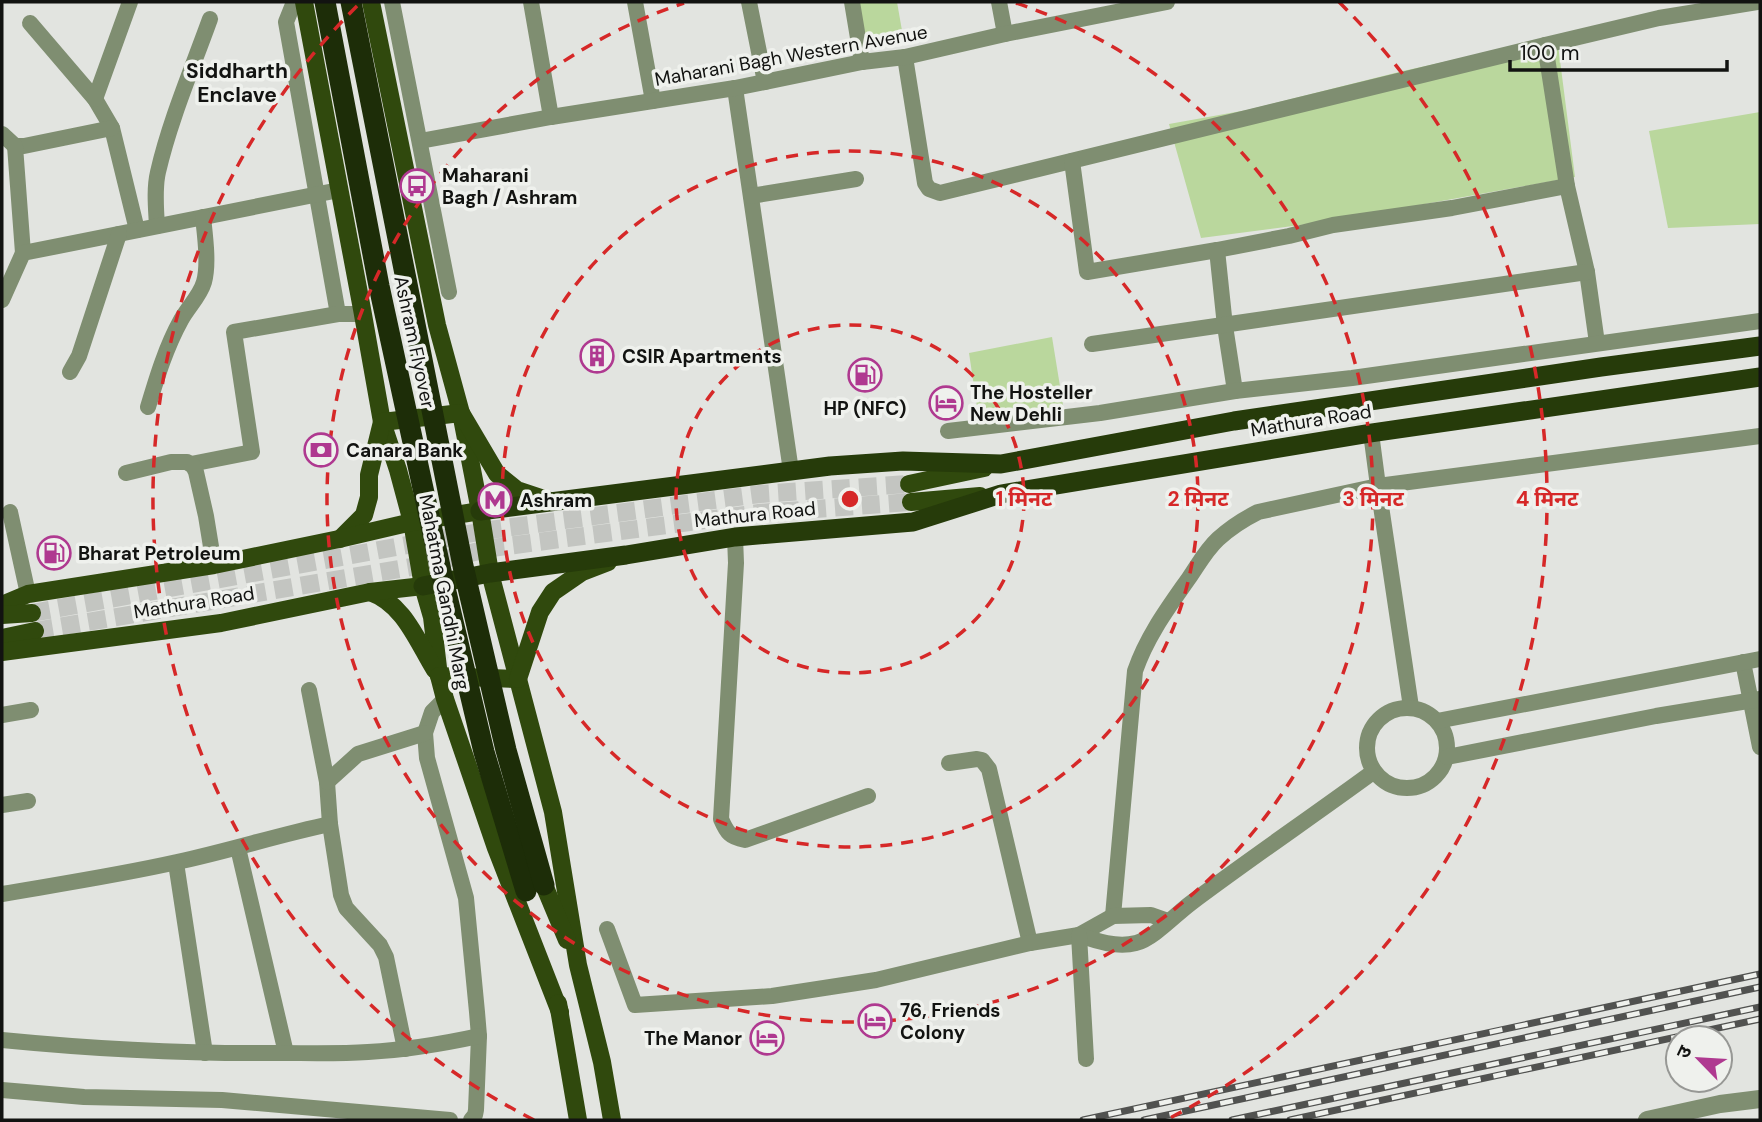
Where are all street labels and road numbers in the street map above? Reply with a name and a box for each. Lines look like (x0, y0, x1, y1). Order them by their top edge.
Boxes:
street label: Maharani Bagh Western Avenue (653, 19, 930, 92)
street label: Ashram Flyover (388, 274, 441, 411)
street label: Mathura Road (1249, 399, 1373, 442)
street label: Mahatma Gandhi Marg (413, 492, 476, 692)
street label: Mathura Road (693, 496, 817, 533)
street label: Mathura Road (132, 581, 256, 624)

